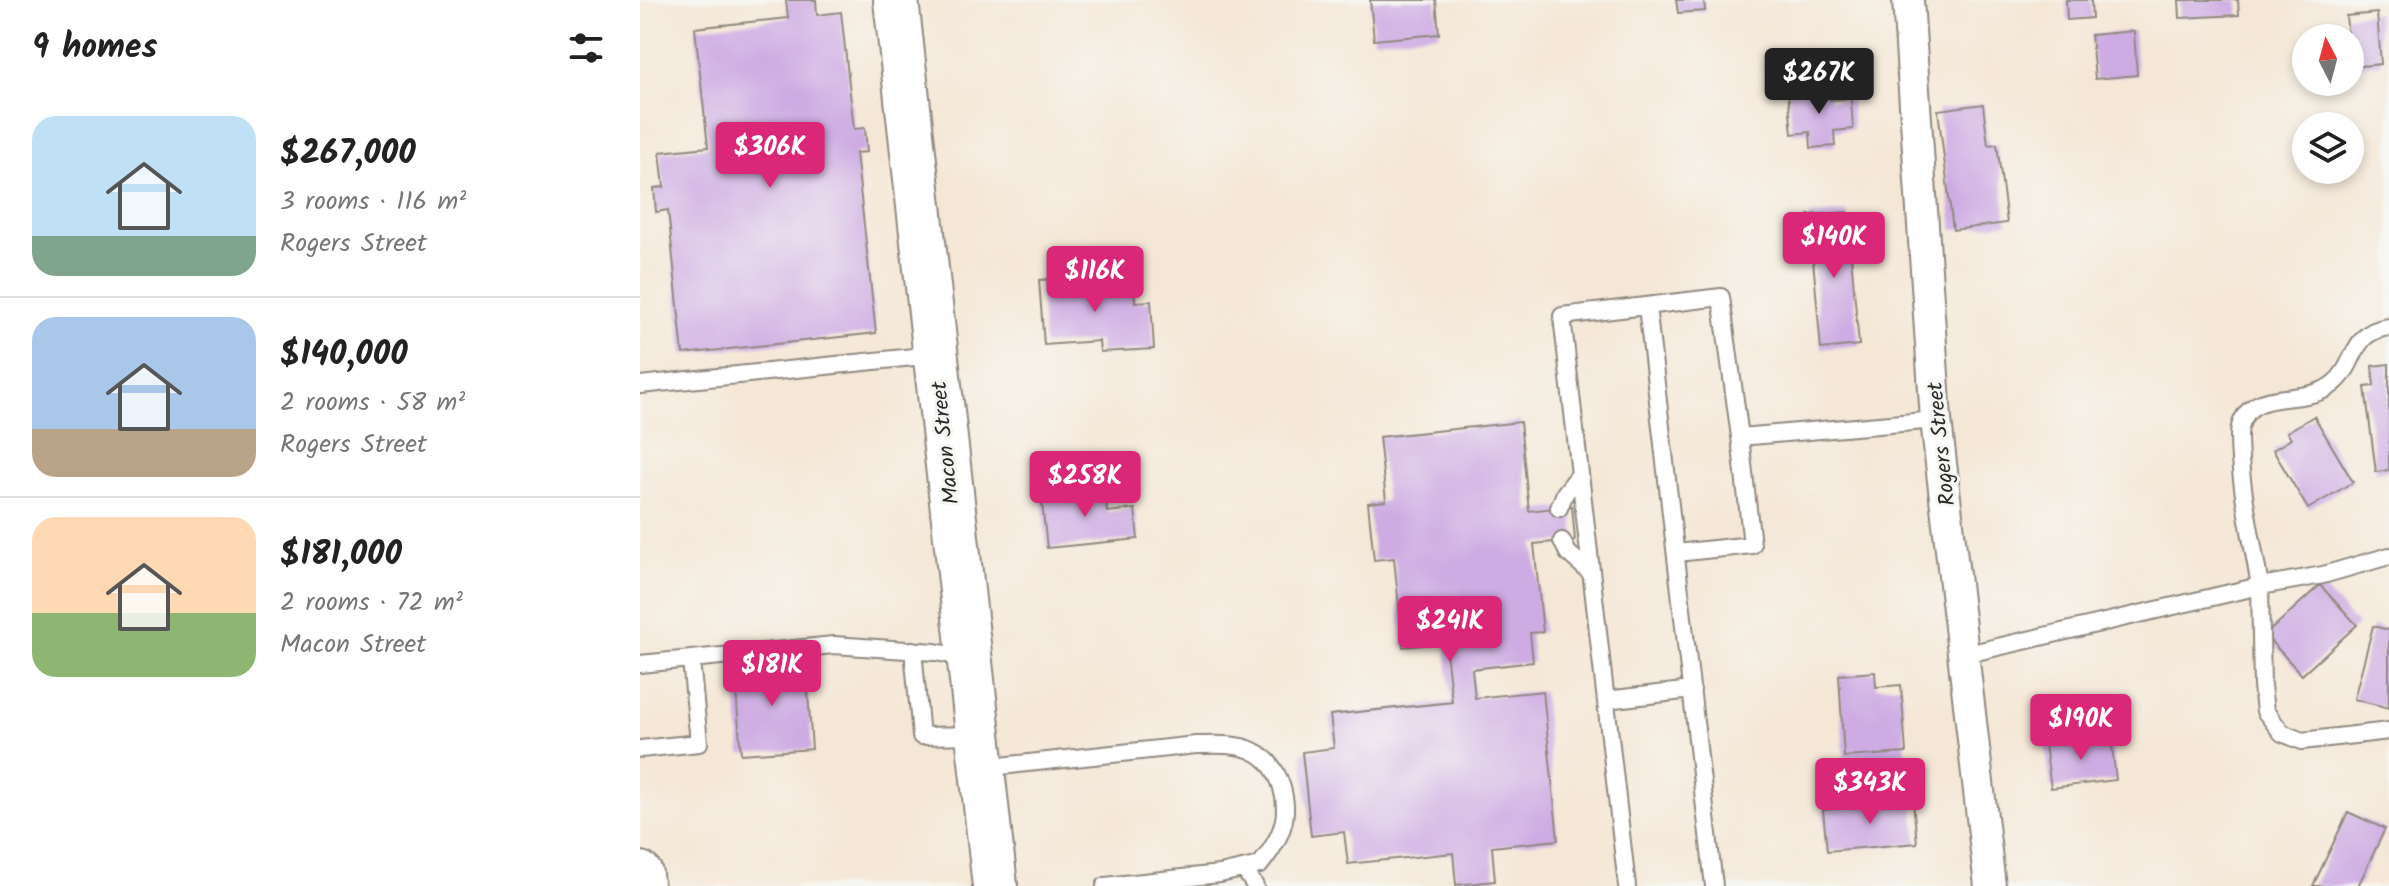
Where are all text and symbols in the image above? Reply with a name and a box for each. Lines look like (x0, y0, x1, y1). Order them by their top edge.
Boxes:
text: 9 homes (32, 21, 157, 75)
north arrow (2292, 24, 2364, 96)
map controls (2292, 24, 2364, 184)
icon: filters (564, 26, 608, 70)
pin: $267K (1763, 48, 1875, 116)
text: $267K (1783, 53, 1855, 95)
button: layers (2292, 112, 2364, 184)
pin: $306K (714, 122, 826, 190)
text: $267,000 (280, 127, 416, 181)
text: $306K (734, 127, 806, 169)
icon: home (96, 148, 192, 244)
text: 3 rooms · 116 m² (280, 181, 466, 223)
pin: $140K (1778, 212, 1890, 280)
text: $140K (1801, 217, 1867, 259)
text: Rogers Street (280, 223, 427, 265)
pin: $116K (1039, 246, 1151, 314)
text: $116K (1065, 251, 1125, 293)
text: $140,000 (280, 328, 408, 382)
icon: home (96, 349, 192, 445)
street label: Macon Street (923, 379, 970, 506)
street label: Rogers Street (1919, 380, 1966, 507)
text: 2 rooms · 58 m² (280, 382, 465, 424)
text: Rogers Street (280, 424, 427, 466)
pin: $258K (1029, 451, 1141, 519)
text: $258K (1048, 456, 1122, 498)
text: $181,000 (280, 528, 402, 582)
icon: home (96, 549, 192, 645)
text: 2 rooms · 72 m² (280, 582, 463, 624)
pin: $241K (1394, 596, 1506, 664)
text: $241K (1416, 601, 1484, 643)
text: Macon Street (280, 624, 426, 666)
pin: $181K (716, 640, 828, 708)
text: $181K (741, 645, 803, 687)
pin: $190K (2025, 694, 2137, 762)
text: $190K (2048, 699, 2114, 741)
pin: $343K (1814, 758, 1926, 826)
text: $343K (1833, 763, 1907, 805)

